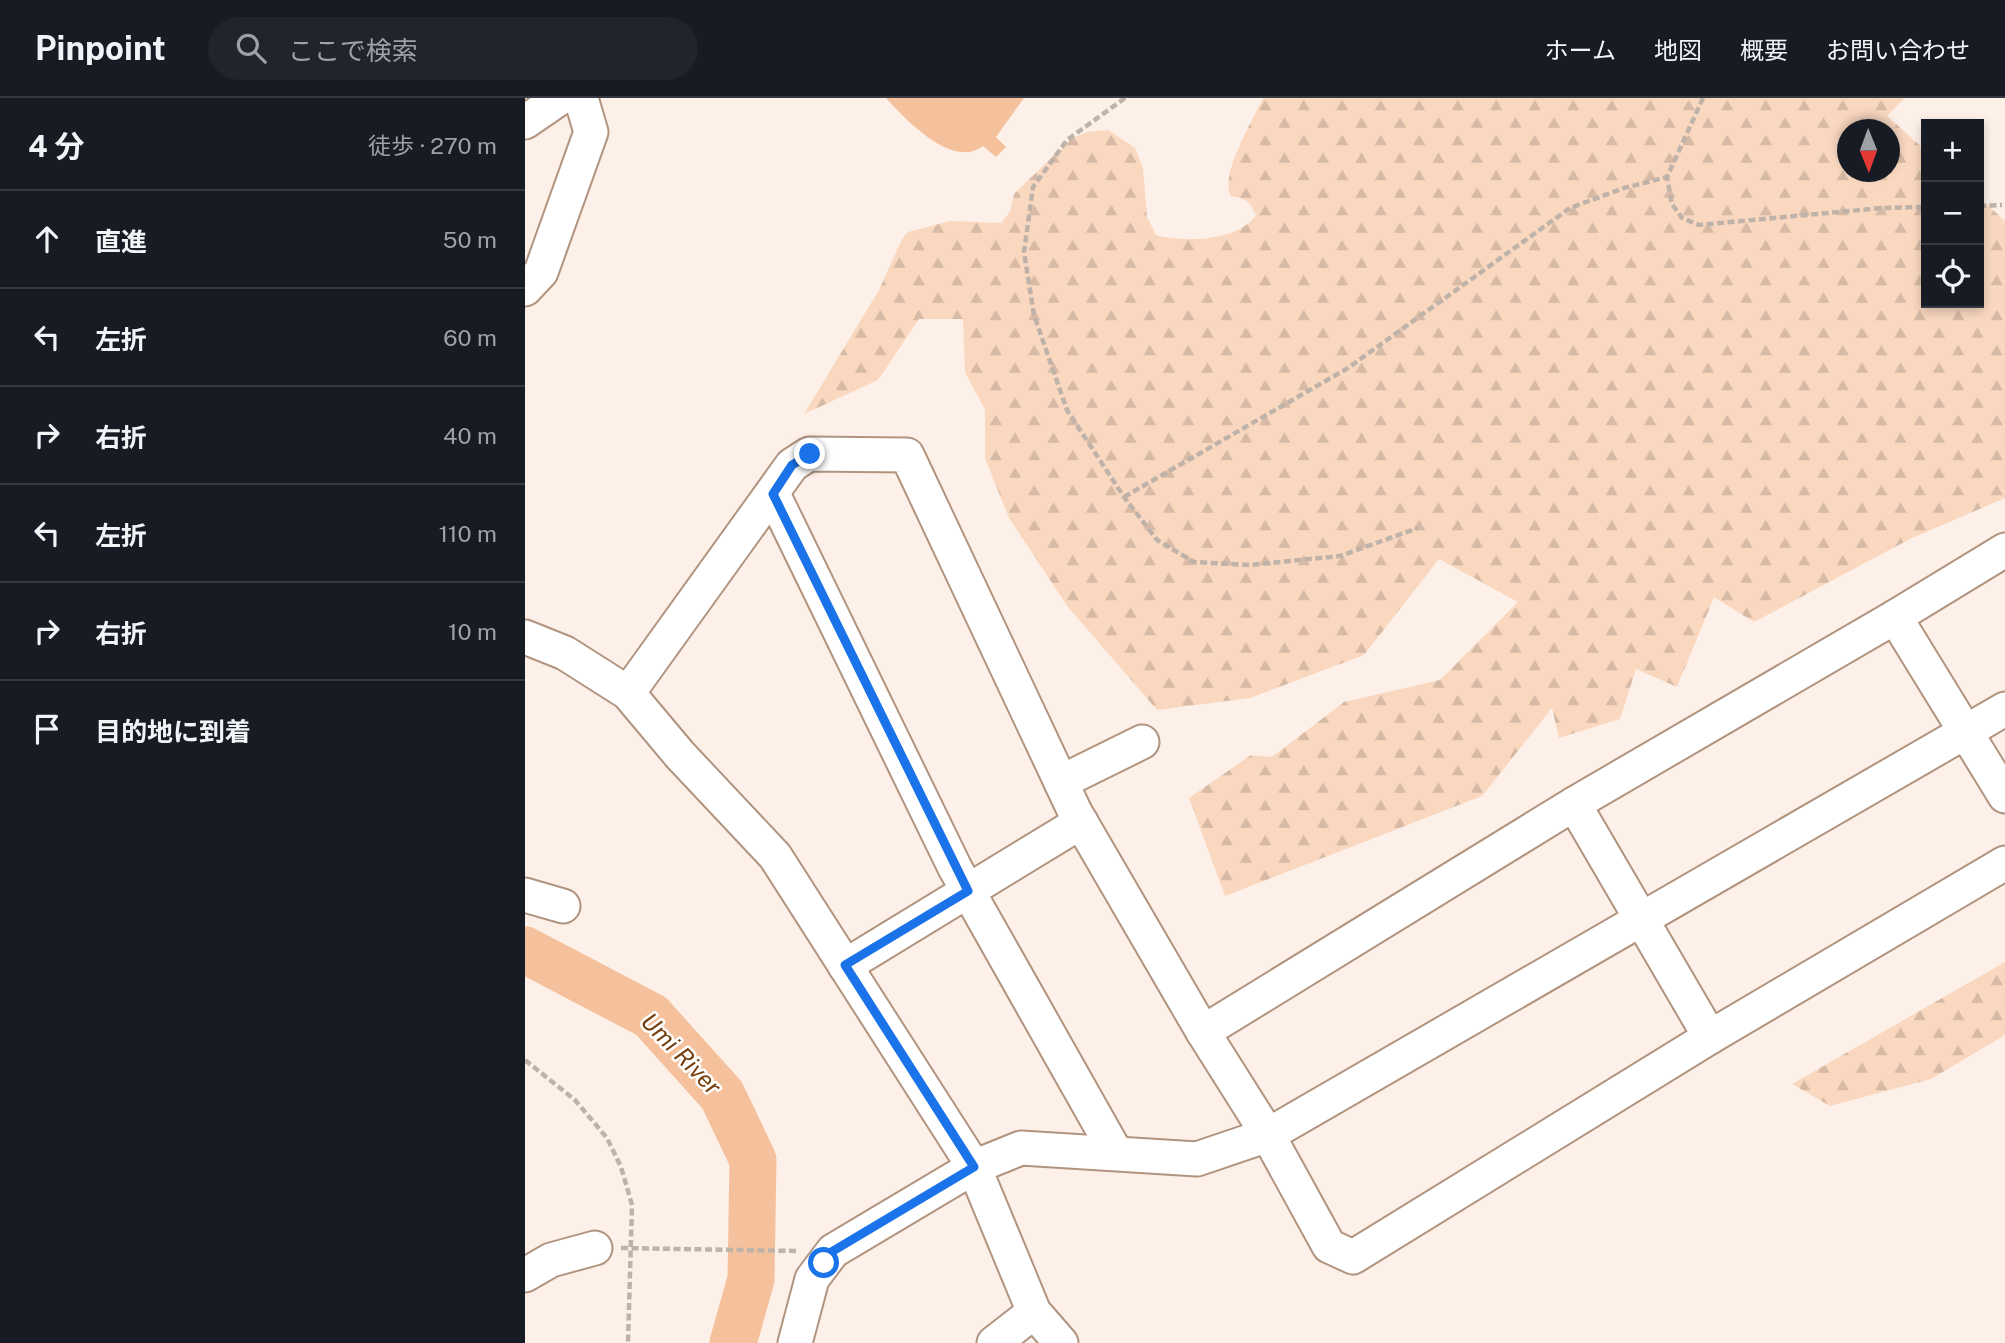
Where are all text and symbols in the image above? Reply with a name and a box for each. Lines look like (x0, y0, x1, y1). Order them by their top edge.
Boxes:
search box (208, 17, 698, 80)
text: Pinpoint (35, 29, 166, 67)
icon: search (232, 29, 270, 67)
text: ここで検索 (288, 35, 418, 66)
text: ホーム (1545, 36, 1616, 64)
text: 地図 (1654, 36, 1702, 64)
text: 概要 (1740, 36, 1788, 64)
text: お問い合わせ (1826, 36, 1970, 64)
north arrow (1837, 119, 1900, 182)
map controls (1921, 119, 1984, 308)
button: + (1921, 119, 1984, 182)
text: 4 分 (28, 128, 84, 164)
text: 徒歩 · 270 m (368, 132, 497, 159)
button: − (1921, 182, 1984, 245)
icon: ahead (28, 220, 66, 258)
text: 直進 (95, 226, 147, 257)
text: 50 m (443, 226, 497, 253)
button: locate (1921, 245, 1984, 308)
icon: left (28, 318, 66, 356)
text: 左折 (95, 324, 147, 355)
text: 60 m (443, 324, 497, 351)
icon: right (28, 416, 66, 454)
text: 右折 (95, 422, 147, 453)
text: 40 m (443, 422, 497, 449)
route end (794, 438, 825, 469)
icon: left (28, 514, 66, 552)
text: 左折 (95, 520, 147, 551)
text: 110 m (439, 520, 497, 547)
icon: right (28, 612, 66, 650)
text: 右折 (95, 618, 147, 649)
text: 10 m (448, 618, 497, 645)
icon: arrive (28, 710, 66, 748)
text: 目的地に到着 (95, 716, 251, 747)
water label: Umi River (636, 1007, 728, 1101)
route start (808, 1247, 839, 1278)

